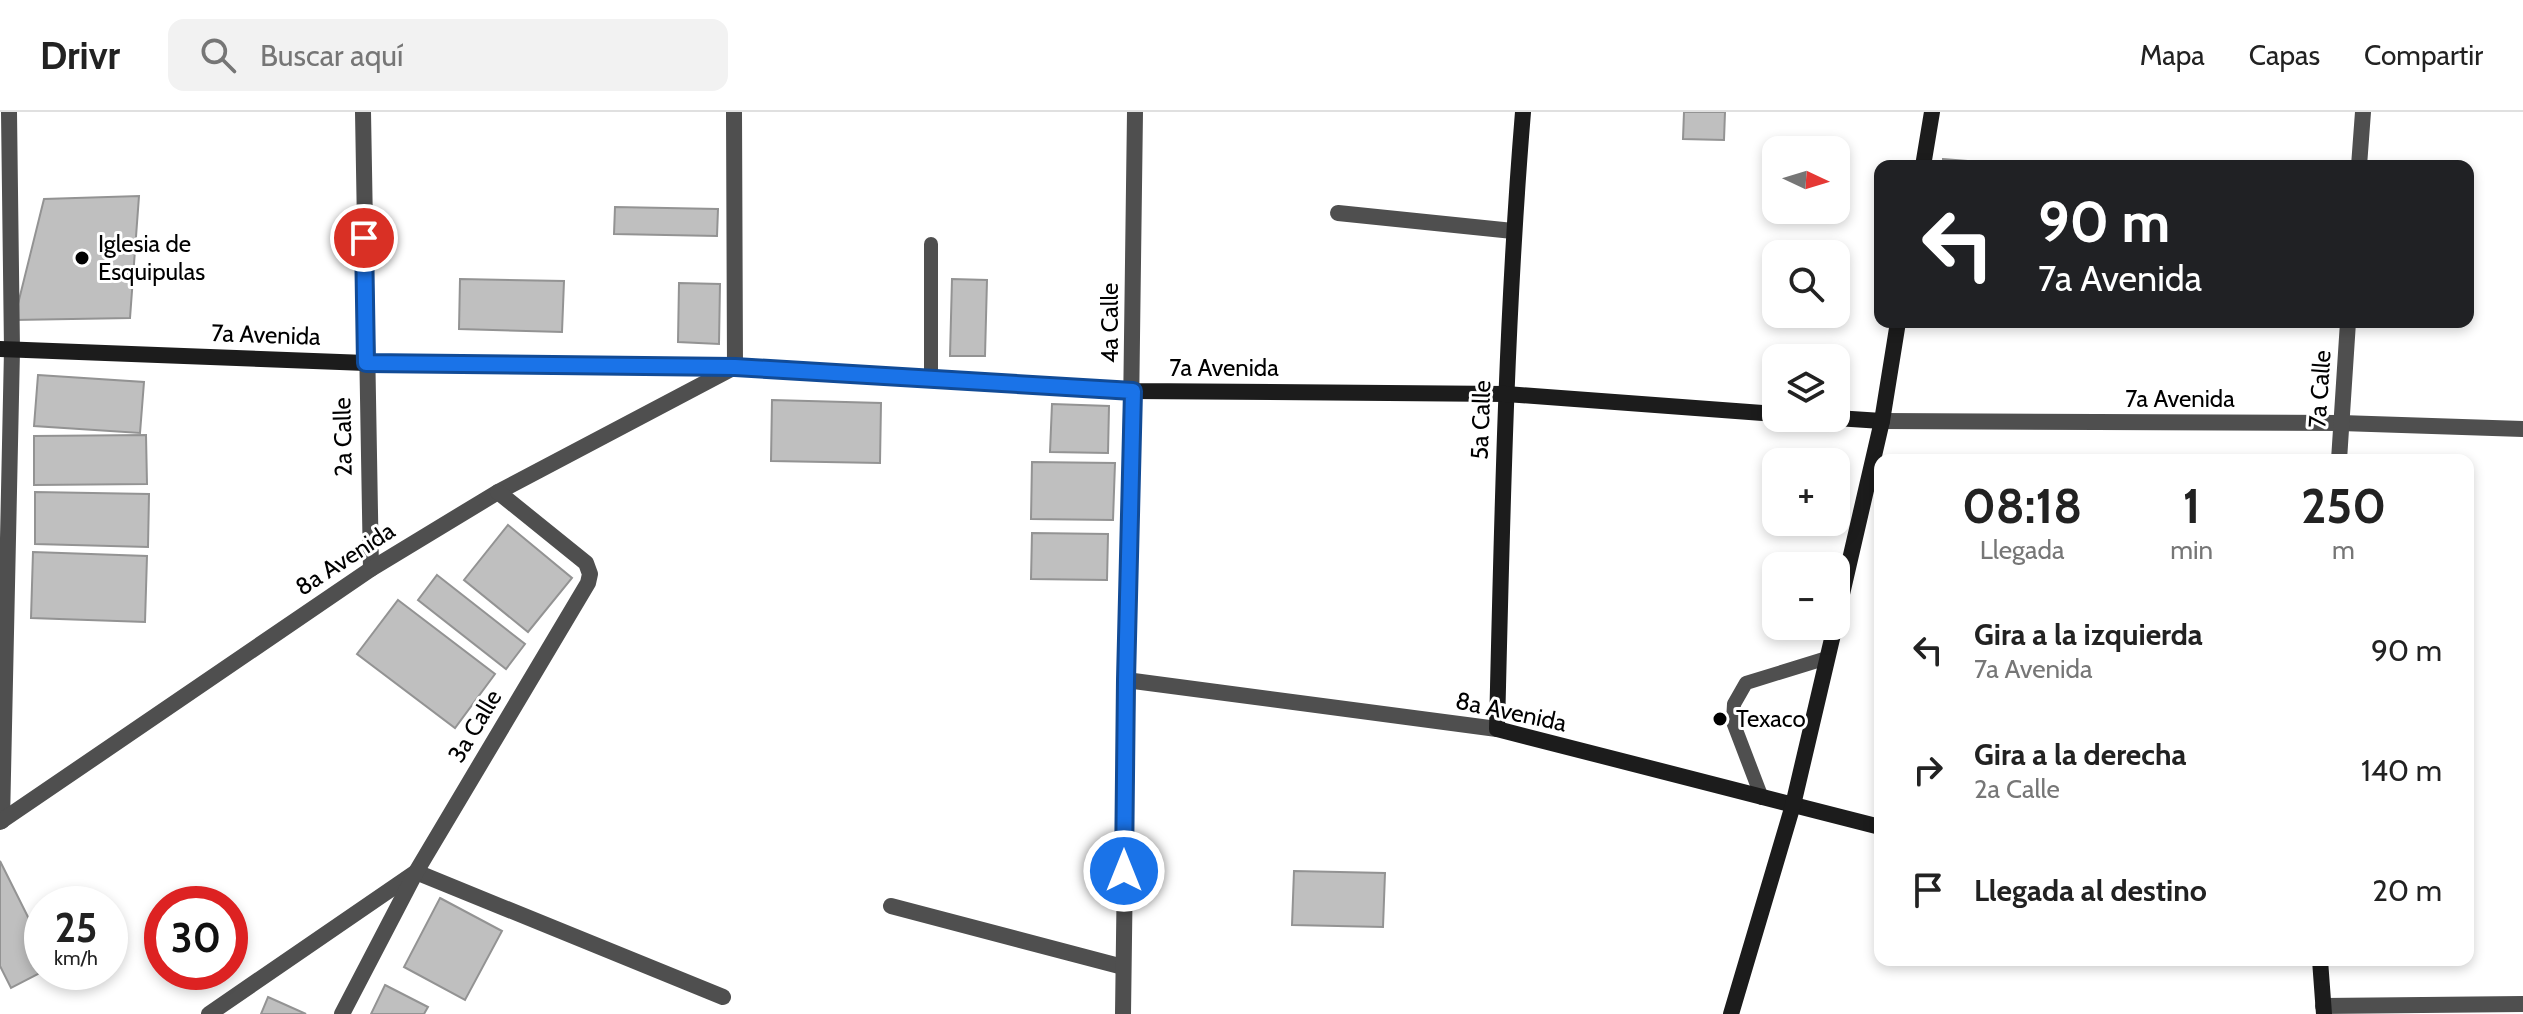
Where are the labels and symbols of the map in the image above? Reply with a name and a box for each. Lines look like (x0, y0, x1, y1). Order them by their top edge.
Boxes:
north arrow (1762, 136, 1850, 224)
pin (330, 204, 398, 272)
place label: Iglesia de Esquipulas (98, 229, 205, 286)
marker: Iglesia de Esquipulas (73, 249, 91, 267)
street label: 4a Calle (1095, 283, 1124, 363)
street label: 7a Avenida (211, 318, 322, 351)
street label: 7a Calle (2302, 349, 2337, 429)
street label: 7a Avenida (1169, 353, 1279, 382)
street label: 5a Calle (1465, 380, 1496, 460)
street label: 7a Avenida (2125, 384, 2235, 413)
street label: 2a Calle (327, 397, 358, 477)
street label: 8a Avenida (290, 515, 400, 601)
street label: 3a Calle (442, 684, 508, 767)
street label: 8a Avenida (1453, 686, 1570, 738)
place label: Texaco (1736, 704, 1806, 733)
marker: Texaco (1711, 710, 1729, 728)
position arrow (1082, 829, 1166, 913)
speed limit sign: 30 (144, 886, 248, 990)

